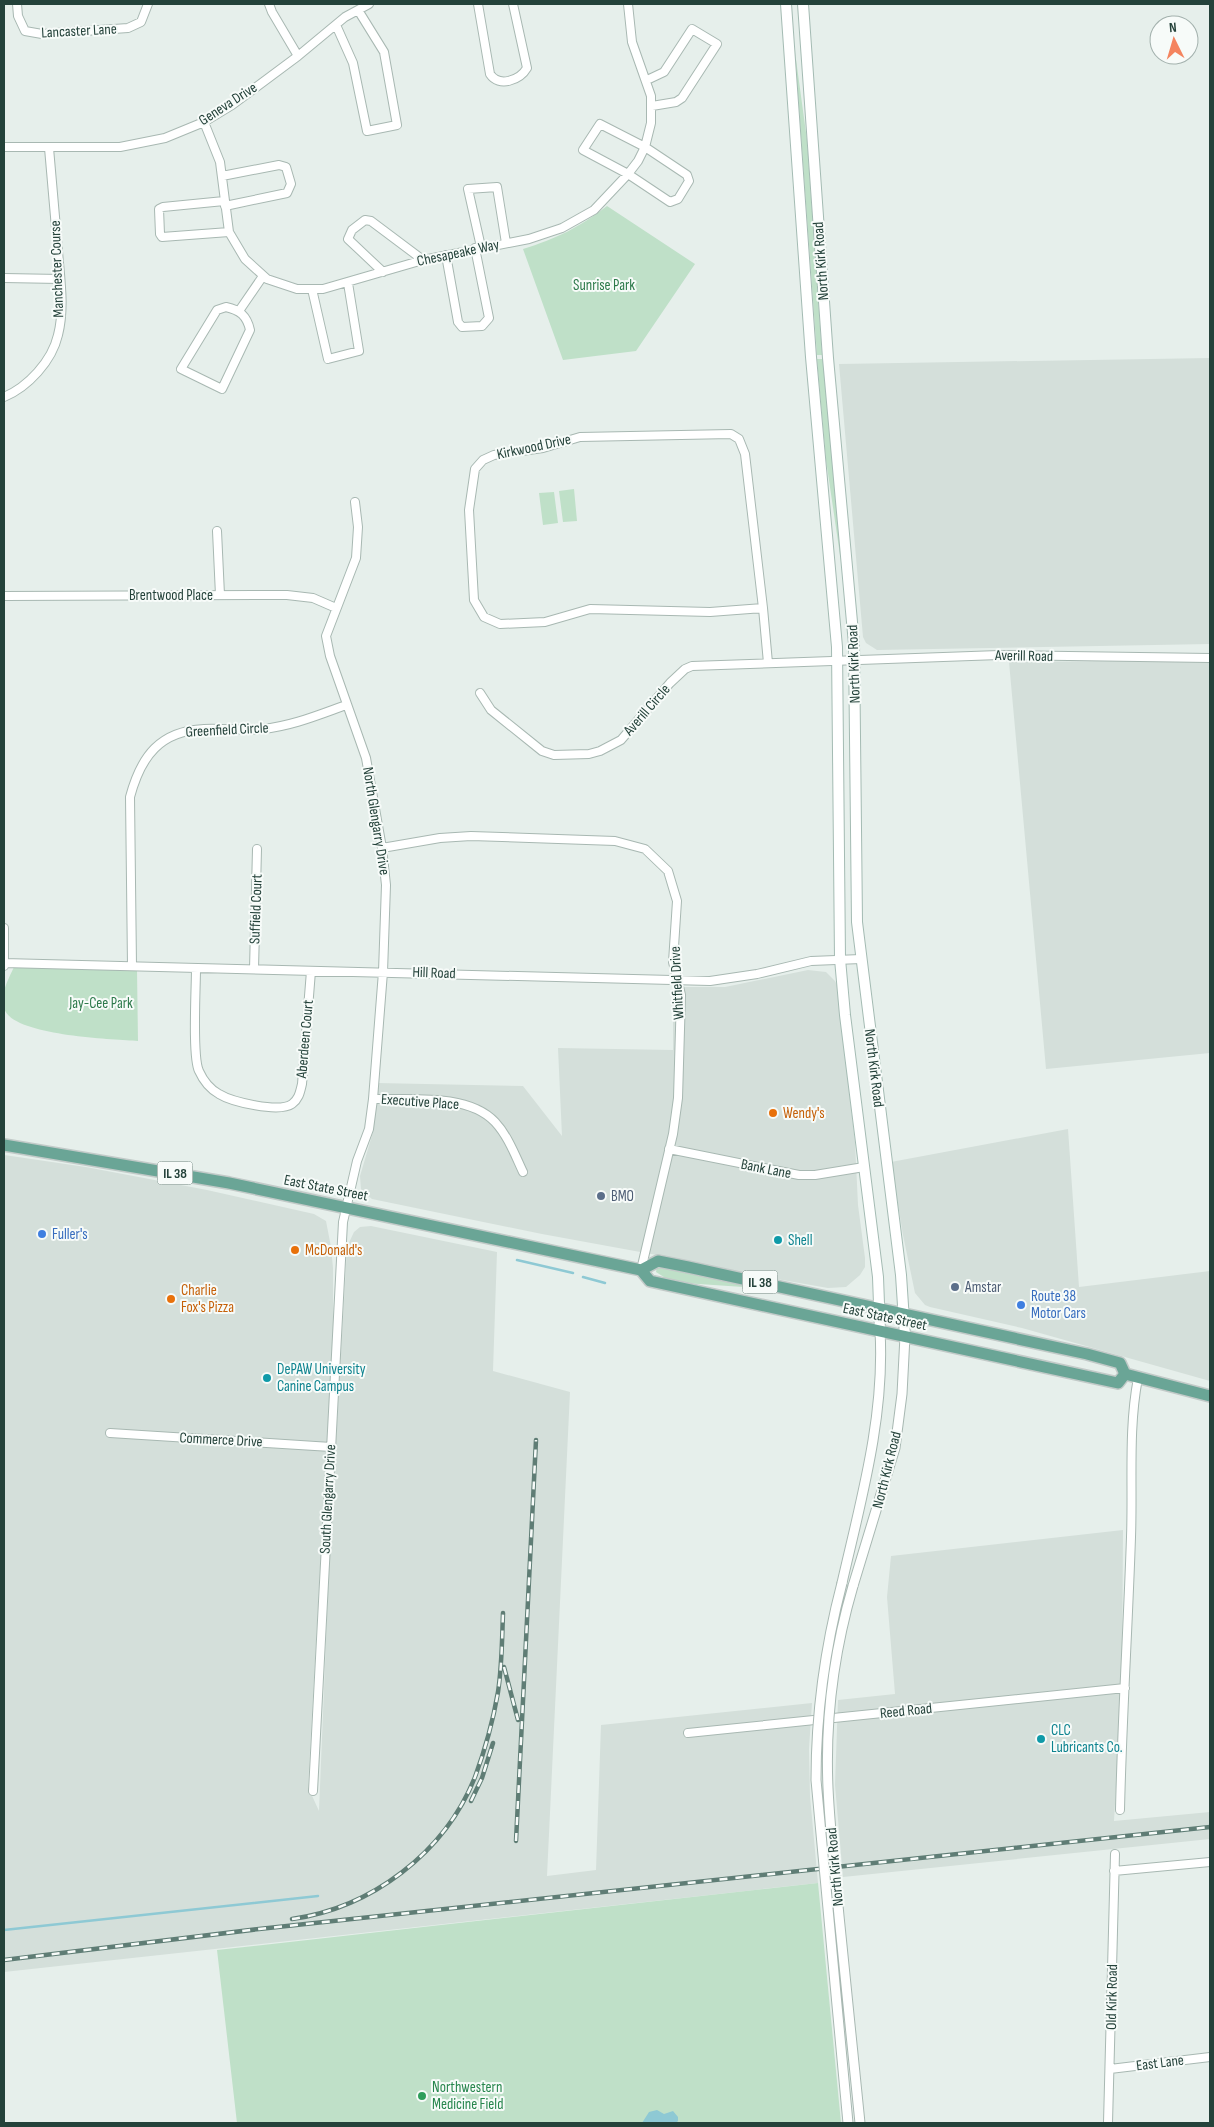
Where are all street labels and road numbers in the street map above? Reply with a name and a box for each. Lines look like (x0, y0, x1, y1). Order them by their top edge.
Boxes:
street label: Lancaster Lane (41, 20, 117, 42)
street label: Geneva Drive (195, 78, 261, 130)
street label: Manchester Course (46, 220, 68, 318)
street label: North Kirk Road (809, 221, 833, 301)
street label: Chesapeake Way (415, 235, 501, 271)
street label: Kirkwood Drive (495, 430, 573, 464)
street label: Brentwood Place (129, 586, 213, 605)
street label: North Kirk Road (843, 624, 865, 704)
street label: Averill Road (994, 646, 1053, 666)
street label: Averill Circle (619, 680, 674, 740)
street label: Greenfield Circle (185, 718, 269, 742)
street label: North Glengarry Drive (358, 766, 394, 876)
street label: Suffield Court (245, 873, 267, 944)
street label: Whitfield Drive (666, 946, 688, 1020)
street label: Hill Road (412, 963, 456, 983)
street label: Aberdeen Court (292, 999, 318, 1080)
street label: North Kirk Road (860, 1028, 888, 1108)
street label: Executive Place (380, 1090, 460, 1114)
street label: Bank Lane (739, 1155, 793, 1183)
road number: IL 38 (158, 1162, 192, 1184)
street label: East State Street (282, 1171, 370, 1206)
road number: IL 38 (742, 1270, 778, 1294)
street label: East State Street (841, 1299, 929, 1335)
street label: Commerce Drive (179, 1428, 263, 1452)
street label: North Kirk Road (868, 1429, 906, 1511)
street label: South Glengarry Drive (316, 1444, 340, 1554)
street label: Reed Road (879, 1699, 933, 1723)
street label: North Kirk Road (822, 1827, 848, 1907)
street label: Old Kirk Road (1102, 1964, 1122, 2030)
street label: East Lane (1135, 2051, 1185, 2075)

